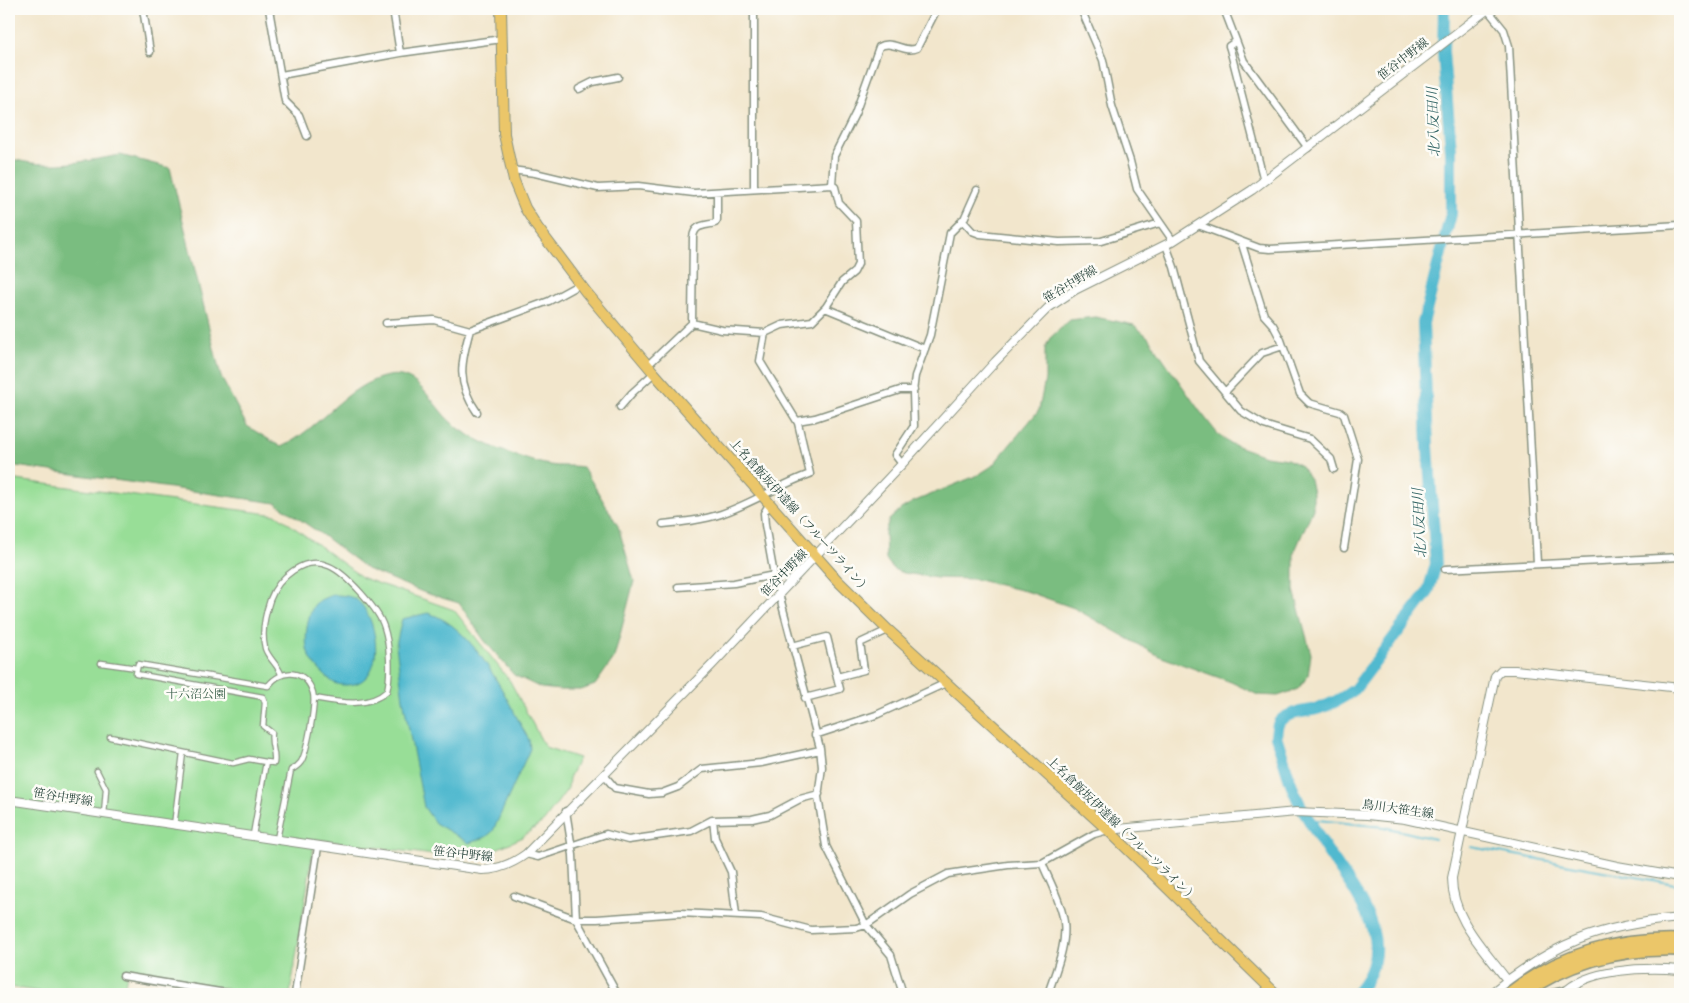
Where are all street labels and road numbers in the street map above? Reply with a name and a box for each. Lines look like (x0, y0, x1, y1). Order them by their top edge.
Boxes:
street label: 笹谷中野線 (1374, 34, 1431, 83)
street label: 笹谷中野線 (1040, 262, 1099, 305)
street label: 上名倉飯坂伊達線（フルーツライン） (727, 435, 874, 596)
street label: 笹谷中野線 (757, 546, 810, 599)
street label: 上名倉飯坂伊達線（フルーツライン） (1044, 753, 1200, 904)
street label: 笹谷中野線 (32, 784, 94, 809)
street label: 鳥川大笹生線 (1361, 796, 1435, 821)
street label: 笹谷中野線 (432, 843, 494, 864)

